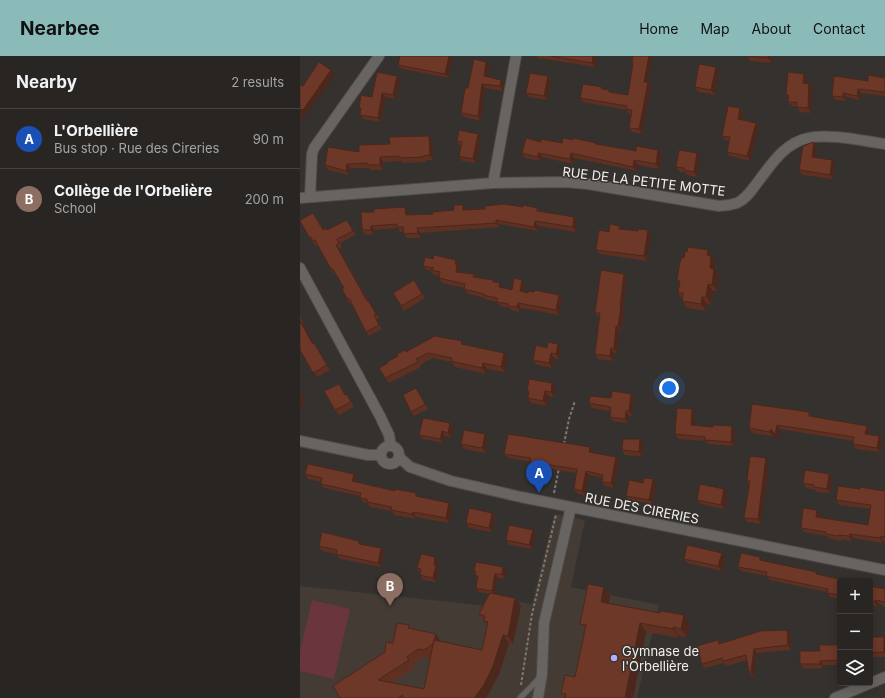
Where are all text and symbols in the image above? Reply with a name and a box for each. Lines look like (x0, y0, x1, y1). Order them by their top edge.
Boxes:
text: Nearbee (20, 17, 100, 40)
text: Home (639, 20, 678, 37)
text: Map (700, 20, 730, 37)
text: About (752, 20, 791, 37)
text: Contact (813, 20, 865, 37)
text: Nearby (16, 72, 77, 92)
text: 2 results (231, 74, 284, 90)
text: L'Orbellière (54, 121, 138, 140)
text: A (24, 131, 34, 147)
text: 90 m (253, 131, 284, 147)
text: Bus stop · Rue des Cireries (54, 140, 219, 156)
street label: RUE DE LA PETITE MOTTE (562, 163, 726, 199)
text: Collège de l'Orbelière (54, 181, 212, 200)
text: B (25, 191, 33, 207)
text: 200 m (245, 191, 284, 207)
text: School (54, 200, 96, 216)
your location (659, 378, 679, 398)
pin: A (526, 460, 552, 493)
street label: RUE DES CIRERIES (584, 489, 700, 527)
pin: B (377, 573, 403, 606)
map controls (837, 578, 873, 686)
button: + (837, 578, 873, 614)
button: − (837, 614, 873, 650)
place label: Gymnase de l'Orbellière (622, 643, 699, 674)
button: layers (837, 650, 873, 686)
marker: Gymnase de l'Orbellière (609, 653, 619, 663)

